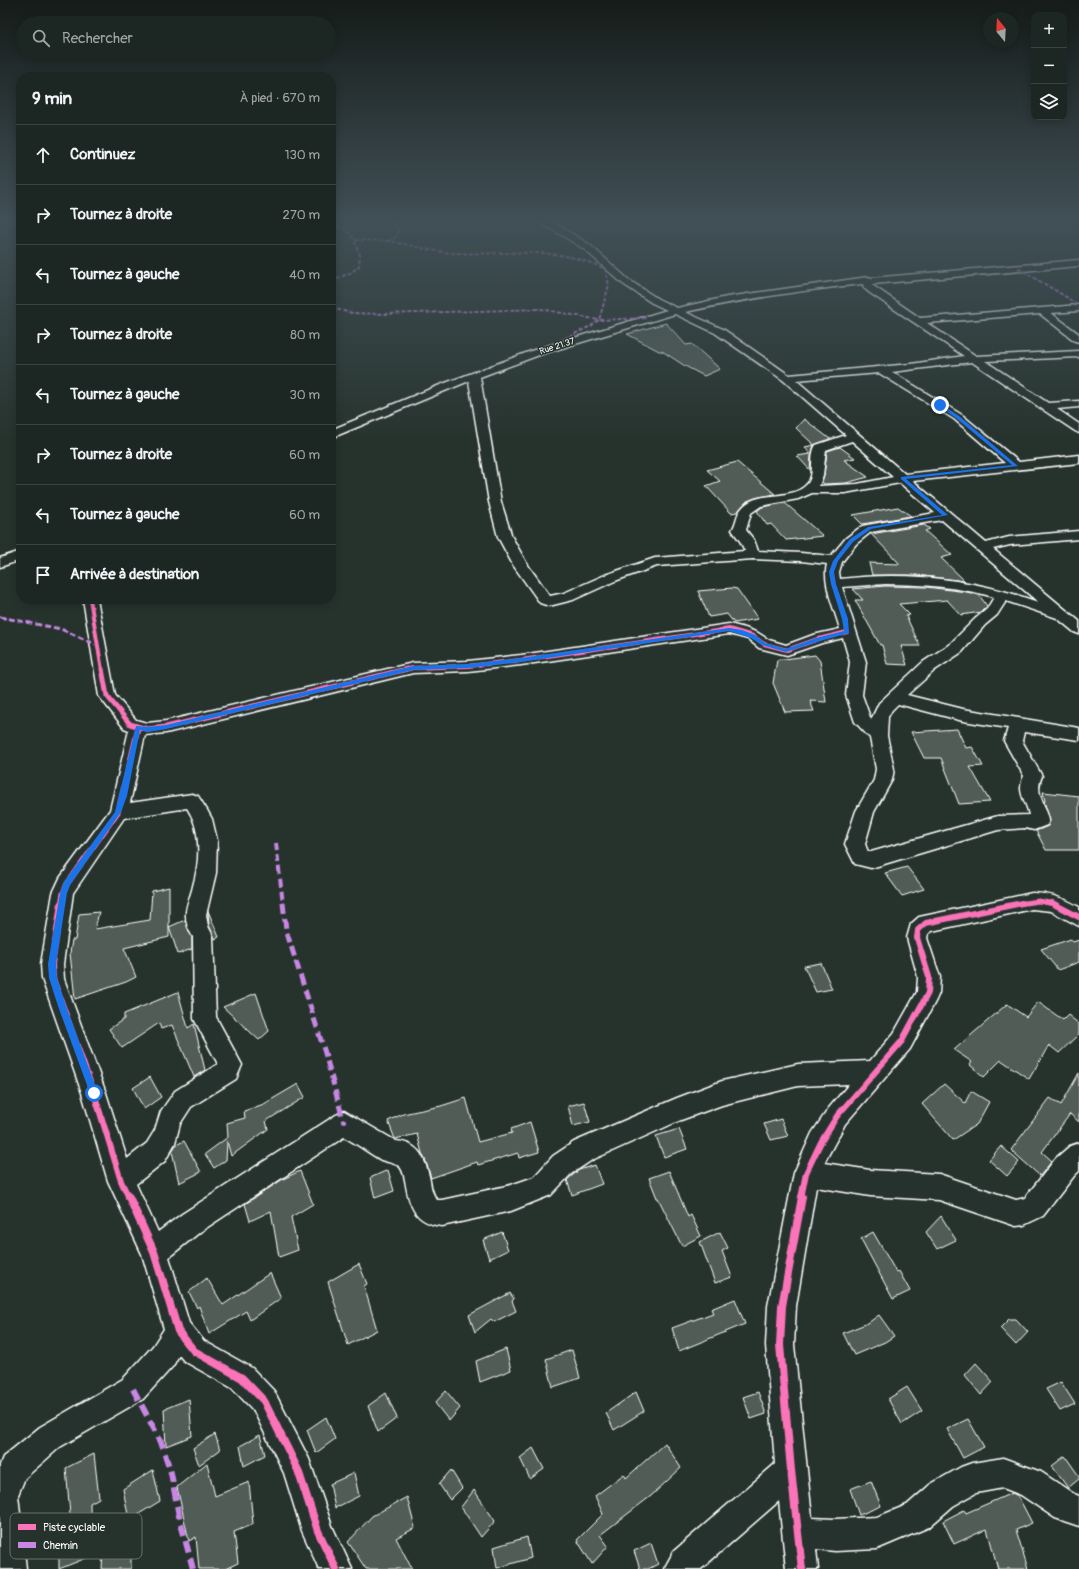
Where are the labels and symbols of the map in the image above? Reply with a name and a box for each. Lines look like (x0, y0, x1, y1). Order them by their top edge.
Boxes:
north arrow (983, 12, 1019, 48)
street label: Rue 21.37 (538, 336, 576, 357)
route end (931, 396, 949, 414)
route start (85, 1084, 103, 1102)
legend (10, 1513, 142, 1559)
text: Piste cyclable (43, 1521, 106, 1534)
text: Chemin (43, 1539, 78, 1552)

